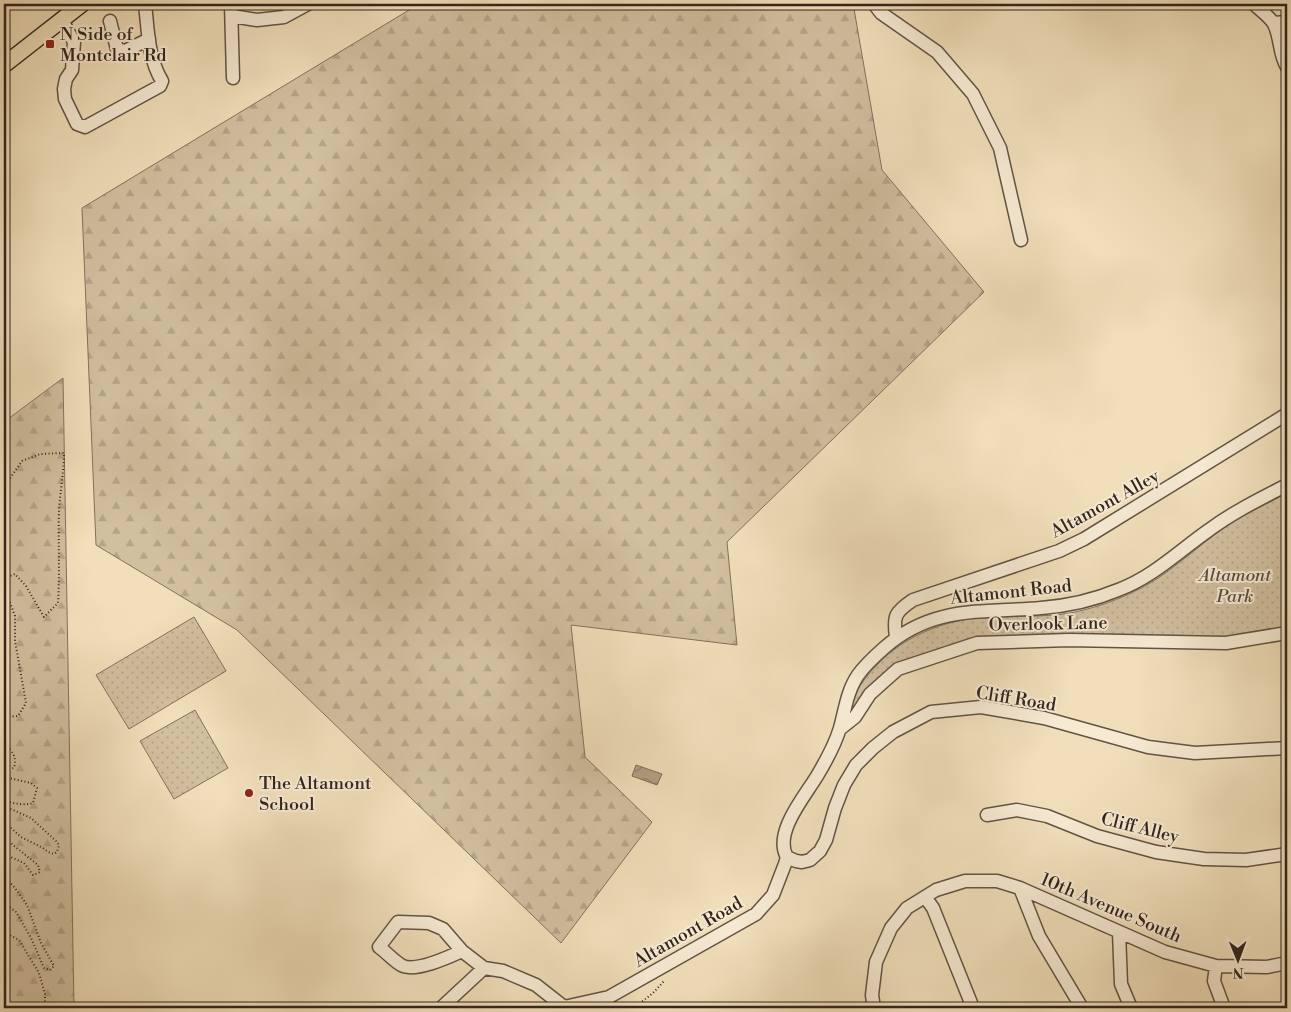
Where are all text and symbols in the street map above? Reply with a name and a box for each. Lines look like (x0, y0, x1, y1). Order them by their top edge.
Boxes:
place label: N Side of Montclair Rd (60, 23, 167, 67)
marker: N Side of Montclair Rd (44, 38, 56, 50)
street label: Altamont Alley (1046, 465, 1164, 544)
park label: Altamont Park (1197, 564, 1272, 608)
street label: Altamont Road (948, 574, 1074, 610)
street label: Overlook Lane (988, 611, 1108, 637)
street label: Cliff Road (974, 681, 1058, 717)
place label: The Altamont School (259, 772, 372, 816)
marker: The Altamont School (243, 787, 255, 799)
street label: Cliff Alley (1099, 807, 1182, 849)
street label: 10th Avenue South (1037, 868, 1185, 948)
street label: Altamont Road (629, 891, 747, 973)
north arrow (1214, 934, 1264, 984)
text: N (1233, 963, 1244, 981)

